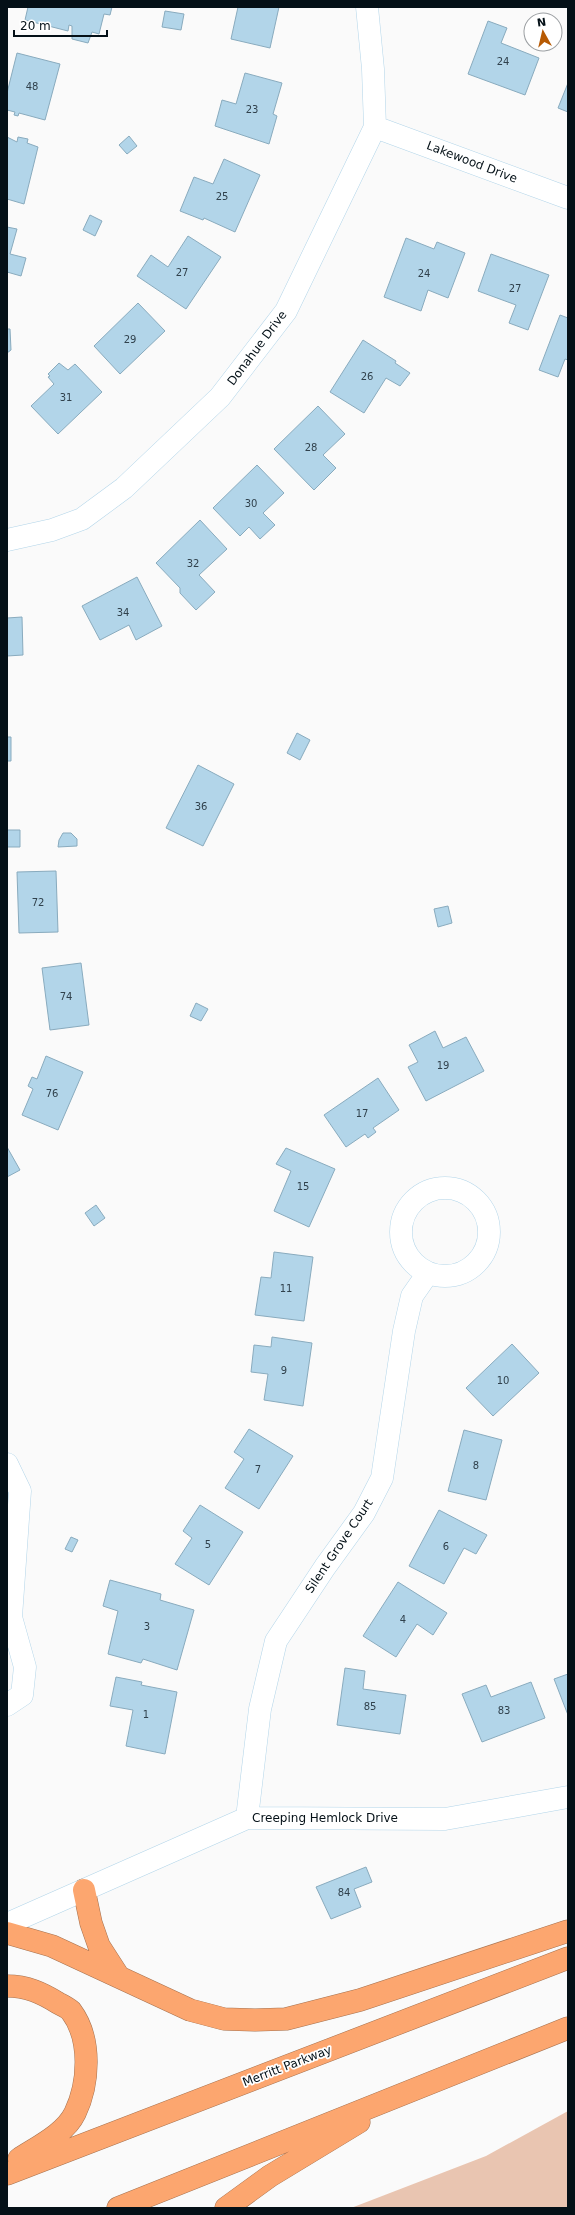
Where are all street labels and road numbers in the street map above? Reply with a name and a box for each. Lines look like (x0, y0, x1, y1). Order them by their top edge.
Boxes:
street label: Lakewood Drive (425, 138, 519, 186)
street label: Donahue Drive (224, 308, 290, 388)
street label: Silent Grove Court (302, 1496, 376, 1596)
street label: Creeping Hemlock Drive (252, 1811, 398, 1825)
street label: Merritt Parkway (241, 2043, 333, 2089)

